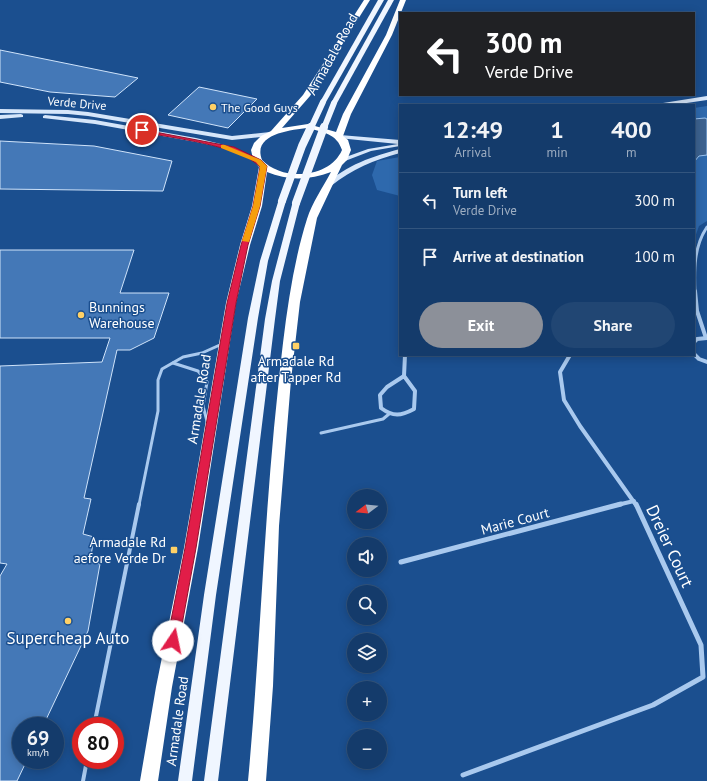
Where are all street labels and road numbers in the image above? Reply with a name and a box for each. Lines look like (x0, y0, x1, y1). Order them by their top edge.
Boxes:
street label: Armadale Road (302, 10, 362, 98)
street label: Verde Drive (46, 93, 107, 113)
street label: Armadale Road (183, 353, 215, 445)
street label: Dreier Court (641, 501, 699, 591)
street label: Marie Court (479, 503, 551, 539)
street label: Armadale Road (162, 675, 192, 767)

